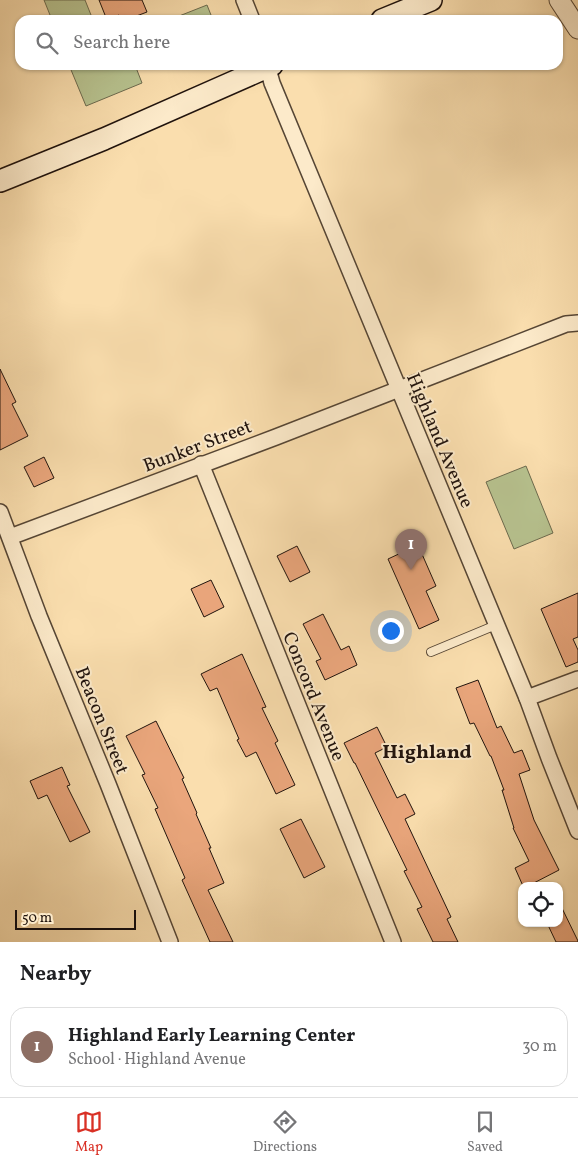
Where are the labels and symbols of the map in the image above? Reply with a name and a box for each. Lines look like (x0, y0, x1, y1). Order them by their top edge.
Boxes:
street label: Highland Avenue (399, 369, 479, 512)
street label: Bunker Street (140, 414, 256, 480)
pin: 1 (395, 529, 427, 570)
your location (378, 618, 404, 644)
street label: Concord Avenue (275, 628, 351, 765)
street label: Beacon Street (68, 663, 135, 779)
district label: Highland (382, 739, 472, 767)
scale bar (15, 907, 136, 930)

